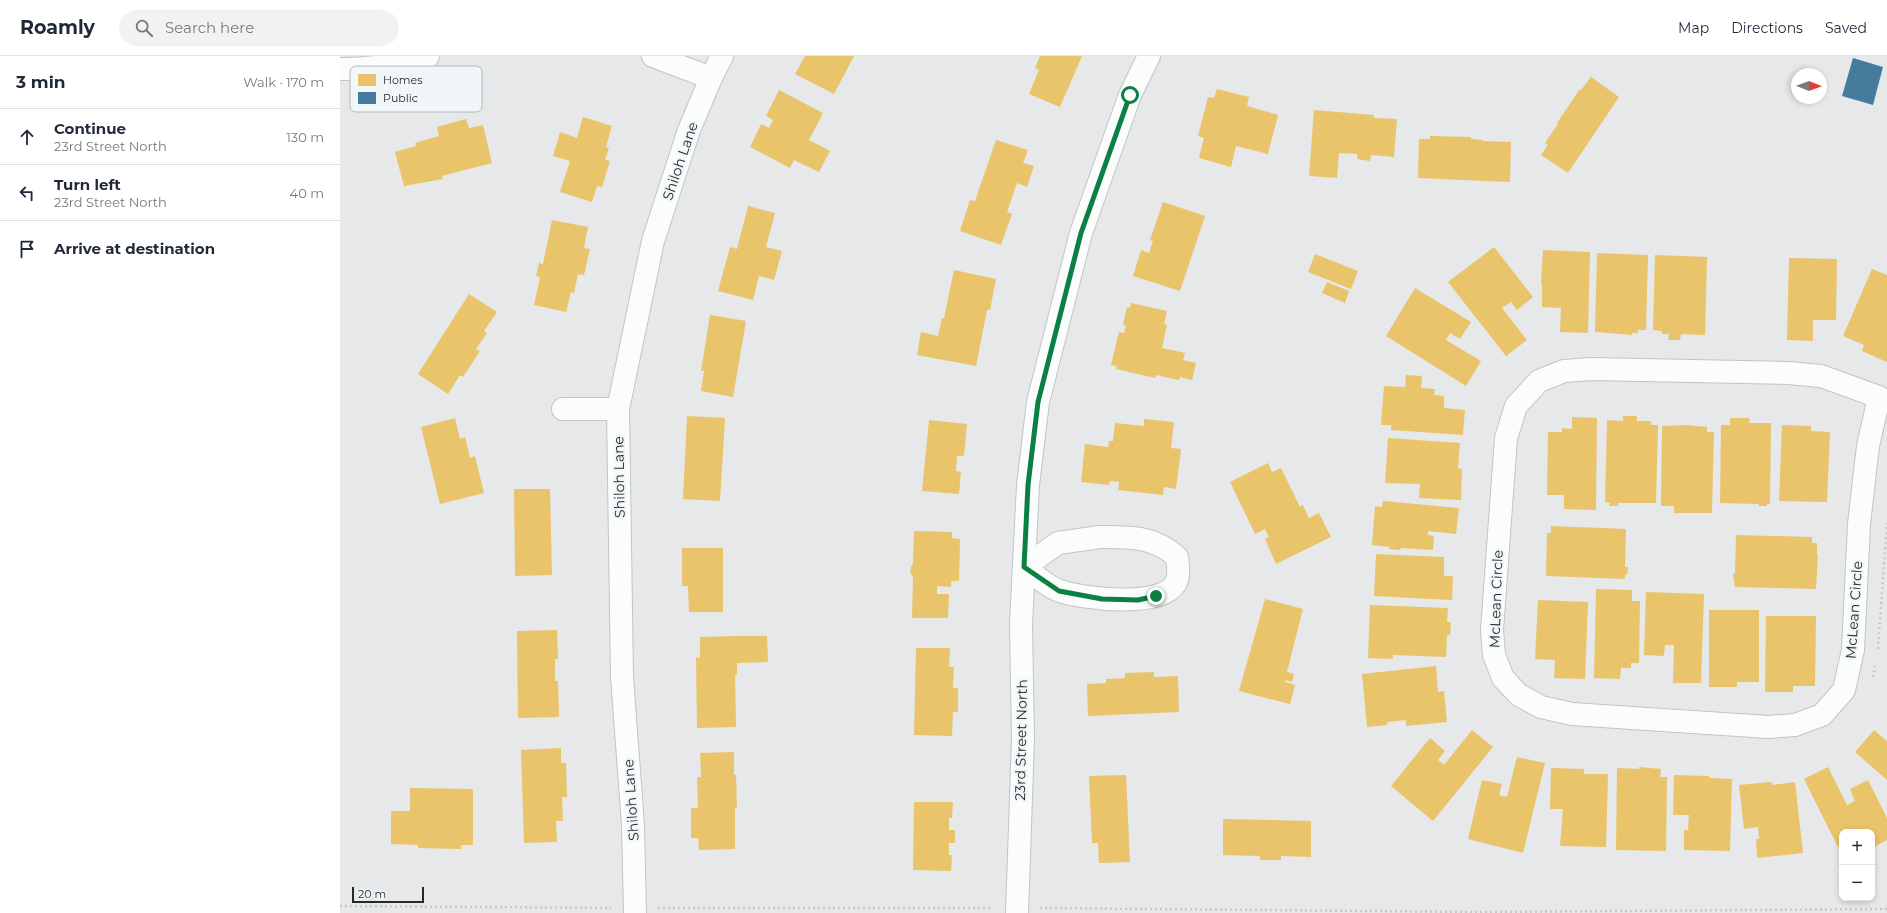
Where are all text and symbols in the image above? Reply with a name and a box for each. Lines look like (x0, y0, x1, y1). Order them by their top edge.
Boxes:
search box (119, 10, 399, 46)
text: Roamly (20, 16, 95, 39)
icon: search (133, 17, 155, 39)
text: Search here (165, 18, 254, 37)
text: Map (1678, 19, 1709, 37)
text: Directions (1731, 19, 1803, 37)
text: Saved (1825, 19, 1867, 37)
legend (350, 66, 482, 112)
north arrow (1791, 68, 1827, 104)
text: 3 min (16, 72, 66, 92)
text: Homes (383, 73, 423, 87)
text: Walk · 170 m (243, 74, 324, 90)
route start (1121, 86, 1139, 104)
text: Public (383, 91, 418, 105)
text: Continue (54, 119, 126, 138)
street label: Shiloh Lane (658, 119, 702, 203)
icon: ahead (16, 126, 38, 148)
text: 130 m (286, 129, 324, 145)
text: 23rd Street North (54, 138, 167, 154)
text: Turn left (54, 175, 121, 194)
icon: left (16, 182, 38, 204)
text: 40 m (290, 185, 324, 201)
text: 23rd Street North (54, 194, 167, 210)
icon: arrive (16, 238, 38, 260)
text: Arrive at destination (54, 239, 215, 258)
street label: Shiloh Lane (609, 436, 629, 518)
street label: McLean Circle (1485, 550, 1507, 648)
street label: McLean Circle (1842, 560, 1866, 660)
route end (1147, 587, 1165, 605)
street label: 23rd Street North (1011, 679, 1031, 801)
street label: Shiloh Lane (619, 758, 643, 842)
map controls (1839, 829, 1875, 901)
button: + (1839, 829, 1875, 865)
button: − (1839, 865, 1875, 901)
scale bar (352, 885, 424, 904)
text: 20 m (358, 887, 386, 901)

